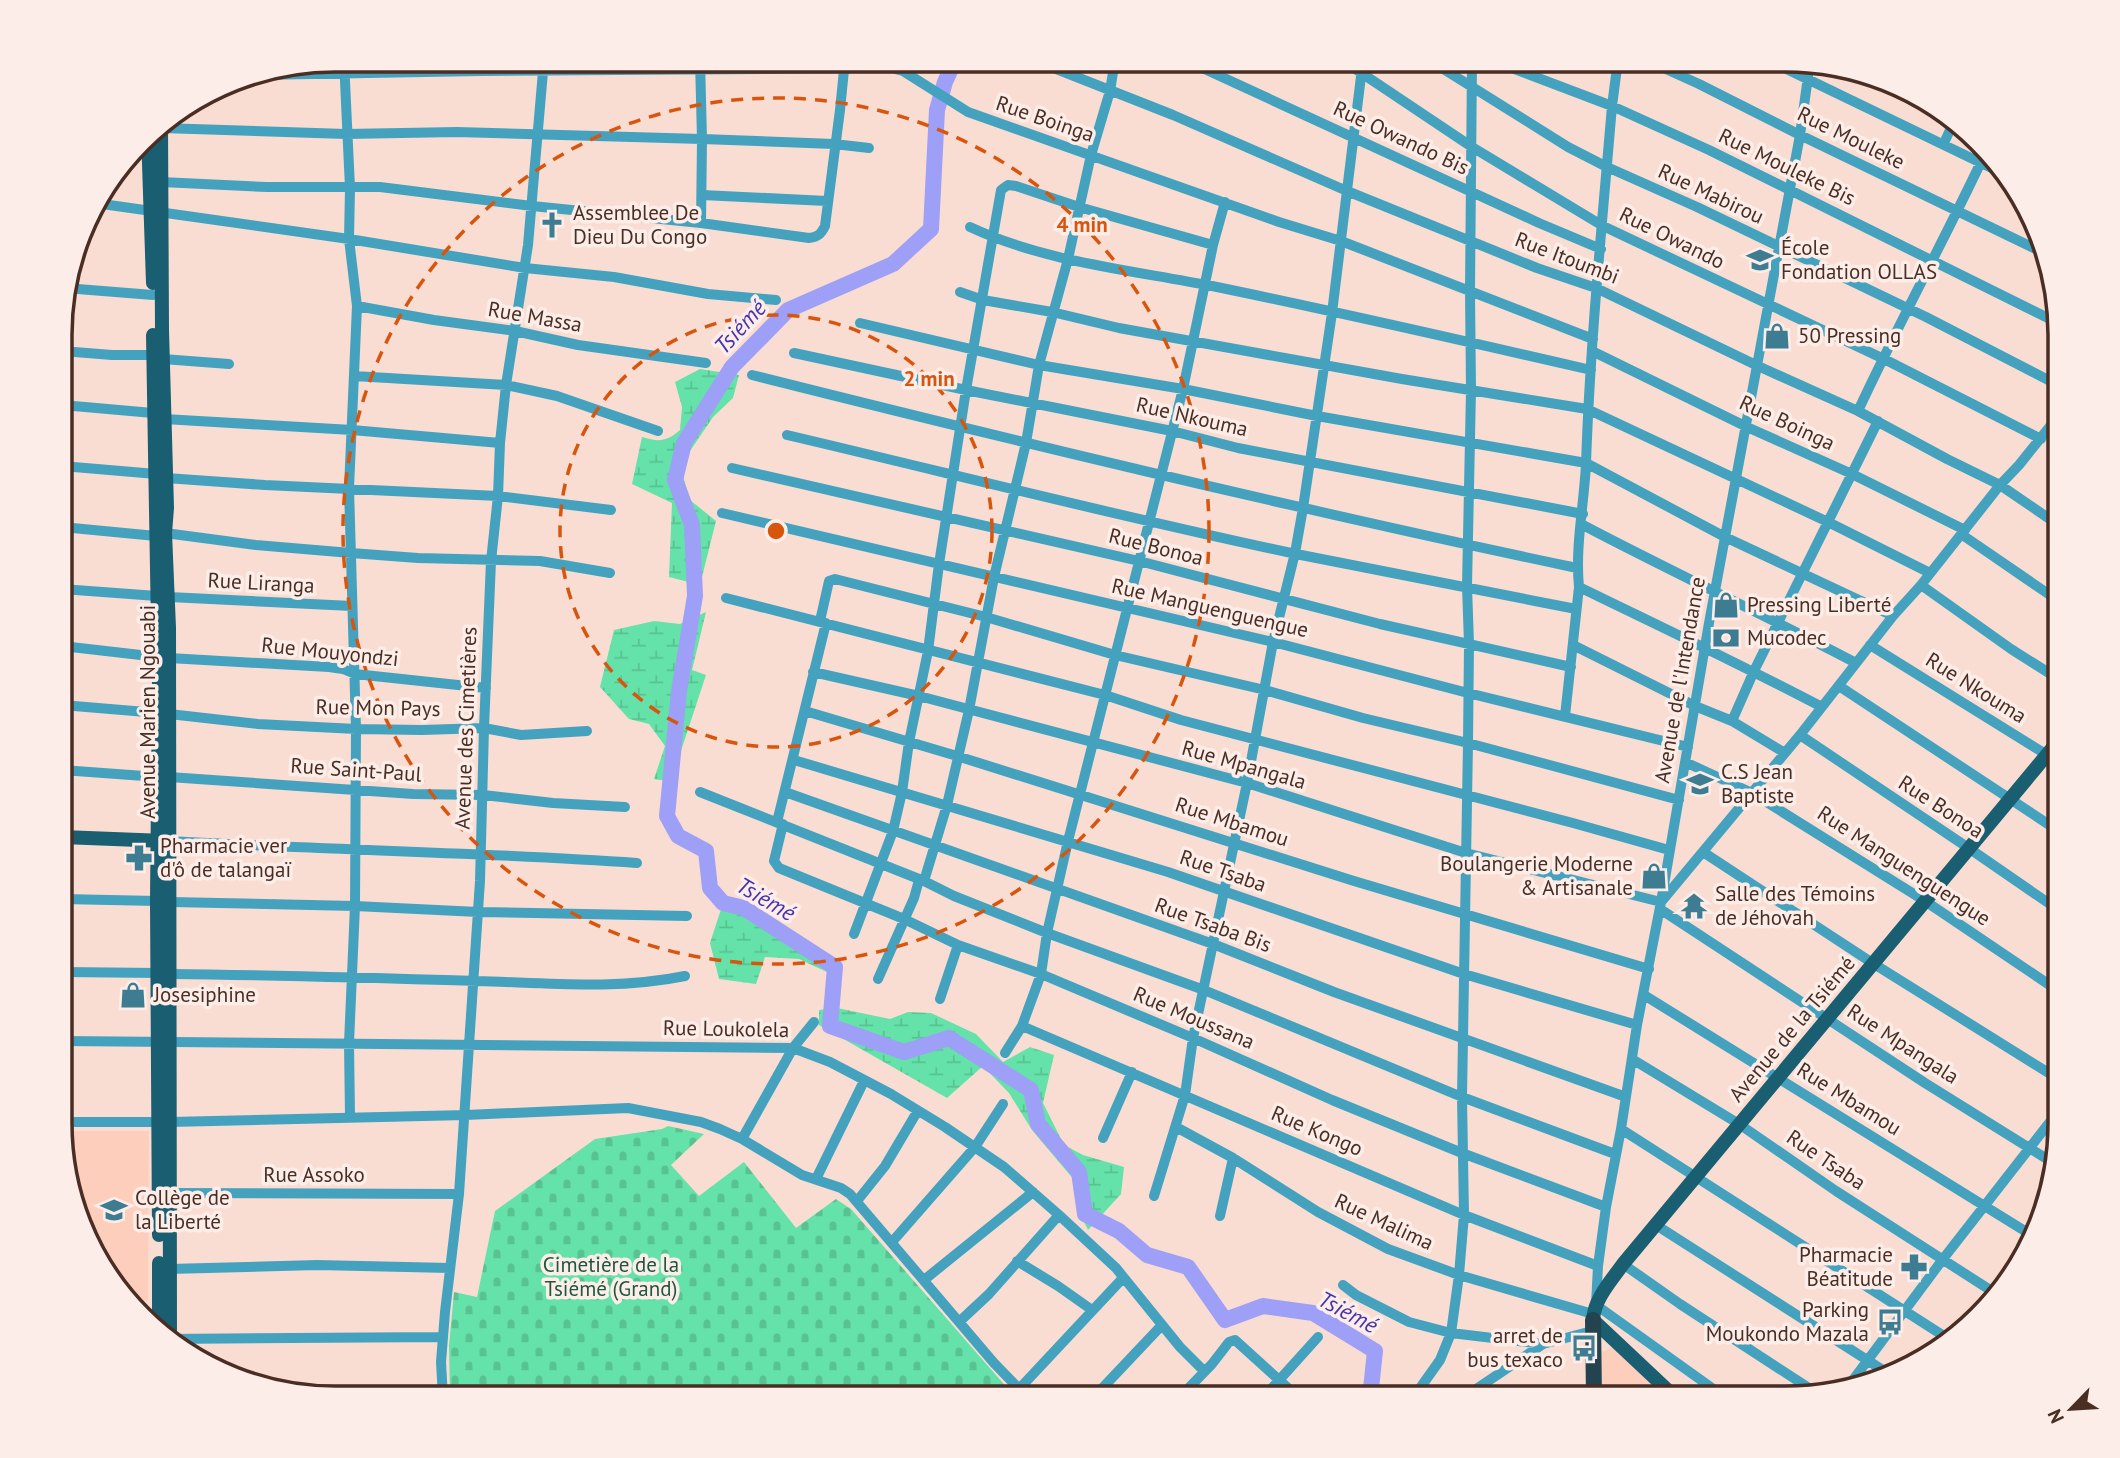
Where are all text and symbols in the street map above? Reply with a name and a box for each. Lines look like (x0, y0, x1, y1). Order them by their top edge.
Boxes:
street label: Rue Boinga (992, 89, 1098, 148)
street label: Rue Owando Bis (1329, 94, 1473, 181)
street label: Rue Mouleke (1793, 100, 1909, 175)
street label: Rue Mouleke Bis (1714, 122, 1860, 211)
street label: Rue Mabirou (1654, 157, 1768, 230)
place label: Assemblee De Dieu Du Congo (573, 199, 707, 250)
street label: Rue Owando (1615, 200, 1729, 275)
church icon: Assemblee De Dieu Du Congo (537, 210, 567, 240)
text: 4 min (1056, 211, 1108, 238)
street label: Rue Itoumbi (1511, 225, 1623, 290)
place label: École Fondation OLLAS (1781, 234, 1937, 285)
school or university icon: École Fondation OLLAS (1745, 245, 1775, 275)
water label: Tsiémé (707, 293, 772, 360)
street label: Rue Massa (486, 295, 584, 338)
shop icon: 50 Pressing (1762, 321, 1792, 351)
place label: 50 Pressing (1798, 322, 1901, 349)
text: 2 min (903, 365, 955, 392)
street label: Rue Boinga (1735, 389, 1839, 456)
street label: Rue Nkouma (1134, 391, 1251, 442)
centre of rings (764, 519, 788, 543)
street label: Rue Bonoa (1106, 522, 1206, 571)
street label: Rue Liranga (207, 566, 315, 599)
street label: Rue Manguenguengue (1109, 572, 1311, 643)
street label: Avenue de l'Intendance (1648, 575, 1711, 785)
shop icon: Pressing Liberté (1711, 590, 1741, 620)
place label: Pressing Liberté (1747, 591, 1891, 618)
street label: Avenue Marien Ngouabi (134, 605, 161, 819)
bank icon: Mucodec (1711, 623, 1741, 653)
place label: Mucodec (1747, 624, 1826, 651)
street label: Avenue des Cimetières (448, 626, 483, 830)
street label: Rue Mouyondzi (260, 631, 400, 672)
street label: Rue Nkouma (1921, 646, 2032, 729)
street label: Rue Mon Pays (315, 693, 441, 722)
street label: Rue Mpangala (1179, 734, 1309, 795)
street label: Rue Saint-Paul (290, 751, 423, 788)
place label: C.S Jean Baptiste (1721, 758, 1794, 809)
school or university icon: C.S Jean Baptiste (1685, 769, 1715, 799)
street label: Rue Bonoa (1893, 769, 1989, 844)
street label: Rue Mbamou (1172, 790, 1292, 853)
street label: Rue Manguenguengue (1813, 799, 1996, 932)
place label: Pharmacie ver d'ô de talangaï (160, 832, 291, 883)
pharmacy icon: Pharmacie ver d'ô de talangaï (124, 843, 154, 873)
street label: Rue Tsaba (1176, 843, 1270, 898)
place label: Boulangerie Moderne & Artisanale (1440, 850, 1633, 901)
shop icon: Boulangerie Moderne & Artisanale (1639, 861, 1669, 891)
water label: Tsiémé (731, 870, 801, 927)
place label: Salle des Témoins de Jéhovah (1715, 880, 1875, 931)
street label: Rue Tsaba Bis (1151, 891, 1275, 958)
temple icon: Salle des Témoins de Jéhovah (1679, 891, 1709, 921)
street label: Avenue de la Tsiémé (1723, 950, 1861, 1107)
shop icon: Josesiphine (118, 980, 148, 1010)
street label: Rue Moussana (1130, 980, 1259, 1055)
place label: Josesiphine (153, 981, 256, 1008)
street label: Rue Mpangala (1842, 997, 1964, 1090)
street label: Rue Loukolela (663, 1014, 789, 1043)
street label: Rue Mbamou (1792, 1056, 1906, 1141)
street label: Rue Kongo (1267, 1099, 1367, 1162)
street label: Rue Tsaba (1782, 1123, 1871, 1196)
street label: Rue Assoko (263, 1161, 365, 1188)
place label: Collège de la Liberté (135, 1184, 230, 1235)
street label: Rue Malima (1330, 1187, 1438, 1256)
school or university icon: Collège de la Liberté (99, 1195, 129, 1225)
place label: Pharmacie Béatitude (1799, 1241, 1893, 1292)
park label: Cimetière de la Tsiémé (Grand) (543, 1251, 679, 1302)
pharmacy icon: Pharmacie Béatitude (1899, 1252, 1929, 1282)
water label: Tsiémé (1313, 1284, 1383, 1339)
place label: Parking Moukondo Mazala (1706, 1296, 1869, 1347)
bus stop icon: Parking Moukondo Mazala (1875, 1307, 1905, 1337)
place label: arret de bus texaco (1467, 1322, 1563, 1373)
bus stop icon: arret de bus texaco (1569, 1333, 1599, 1363)
north arrow (2036, 1374, 2106, 1444)
text: N (2042, 1405, 2069, 1427)

